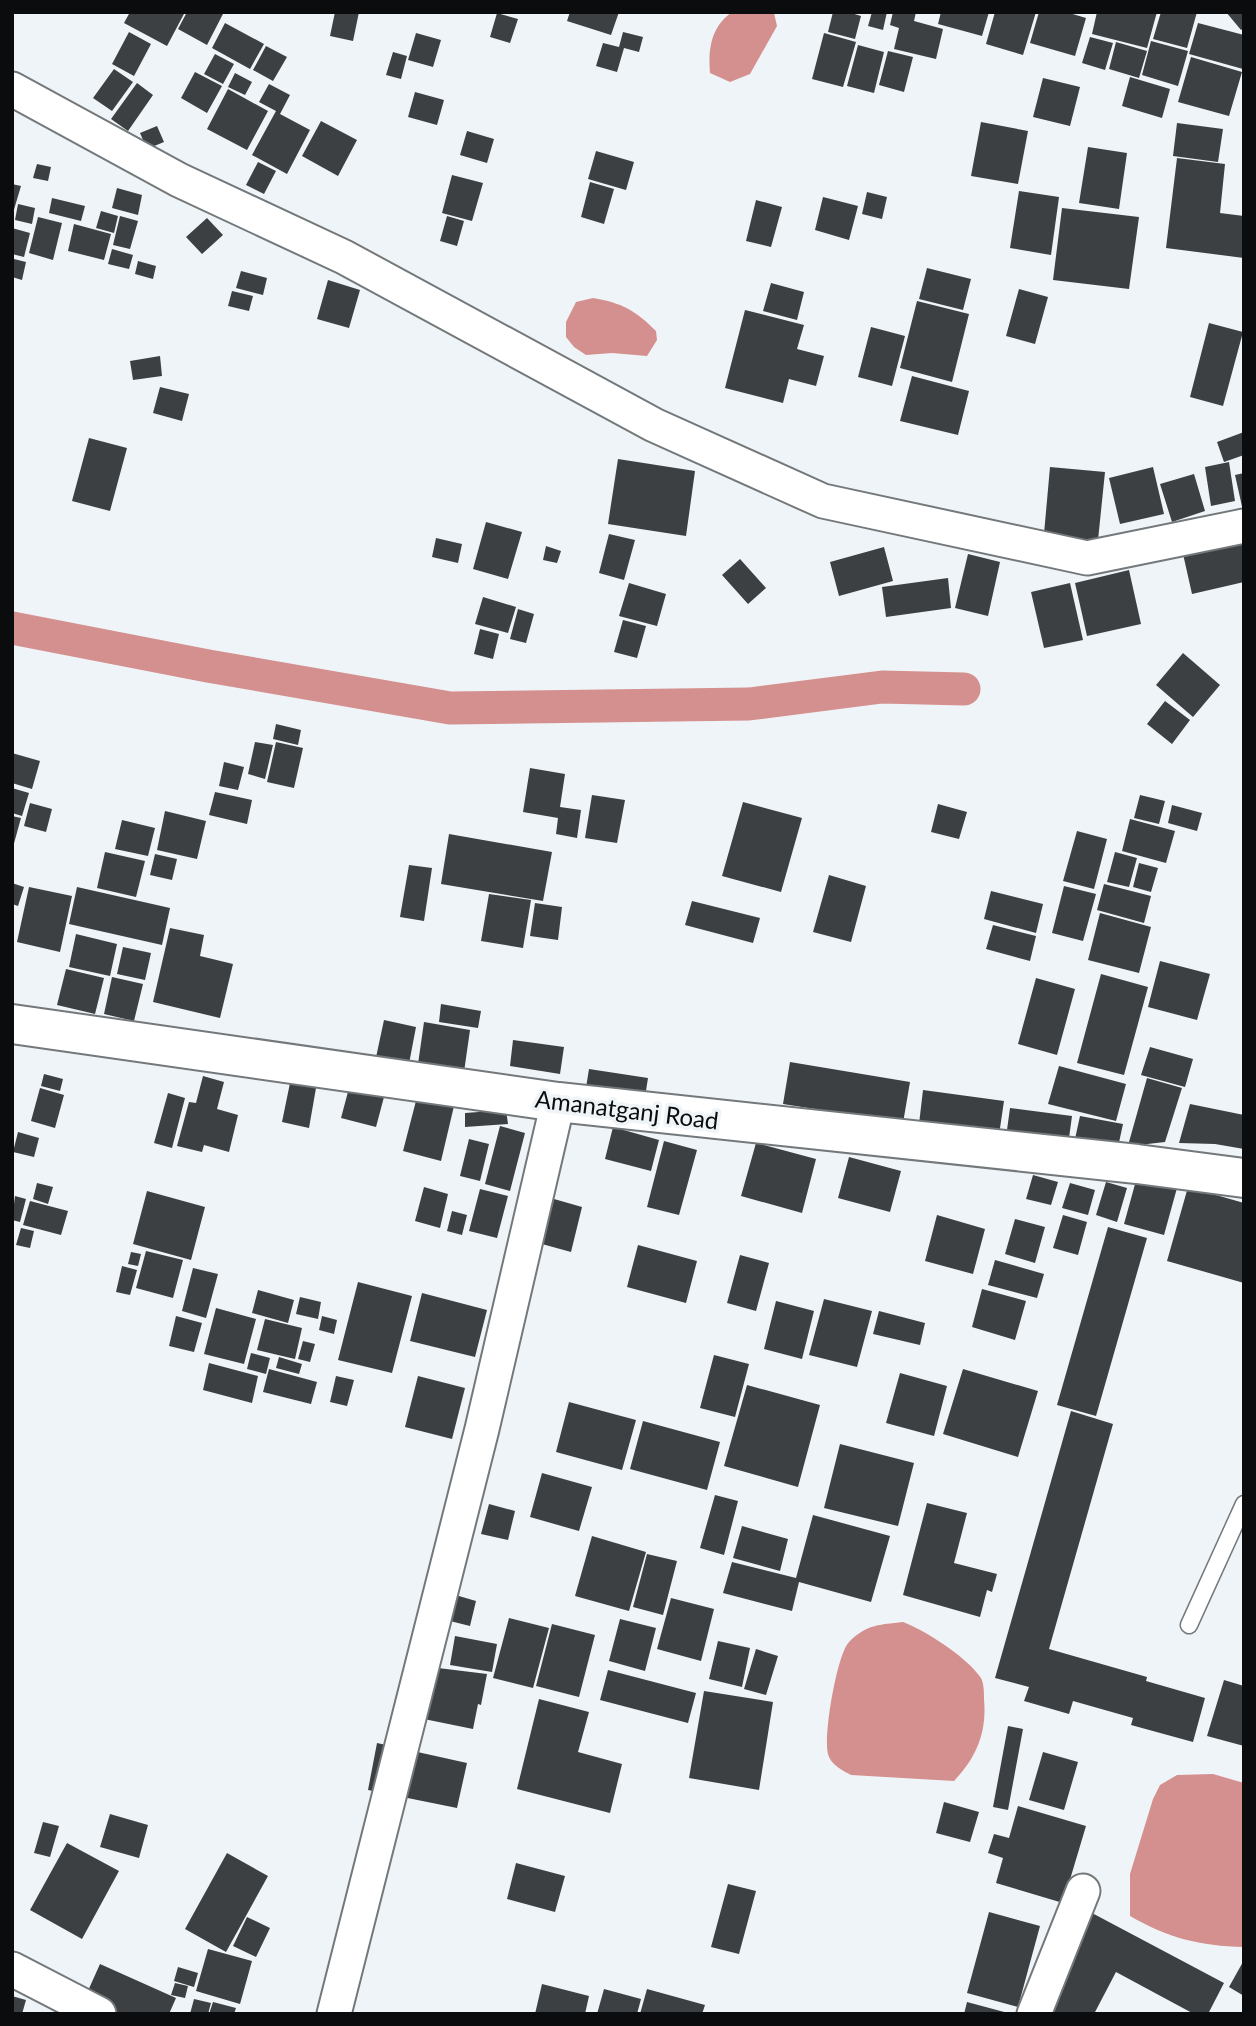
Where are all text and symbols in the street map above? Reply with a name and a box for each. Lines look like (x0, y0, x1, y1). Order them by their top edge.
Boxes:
street label: Amanatganj Road (534, 1083, 720, 1135)

